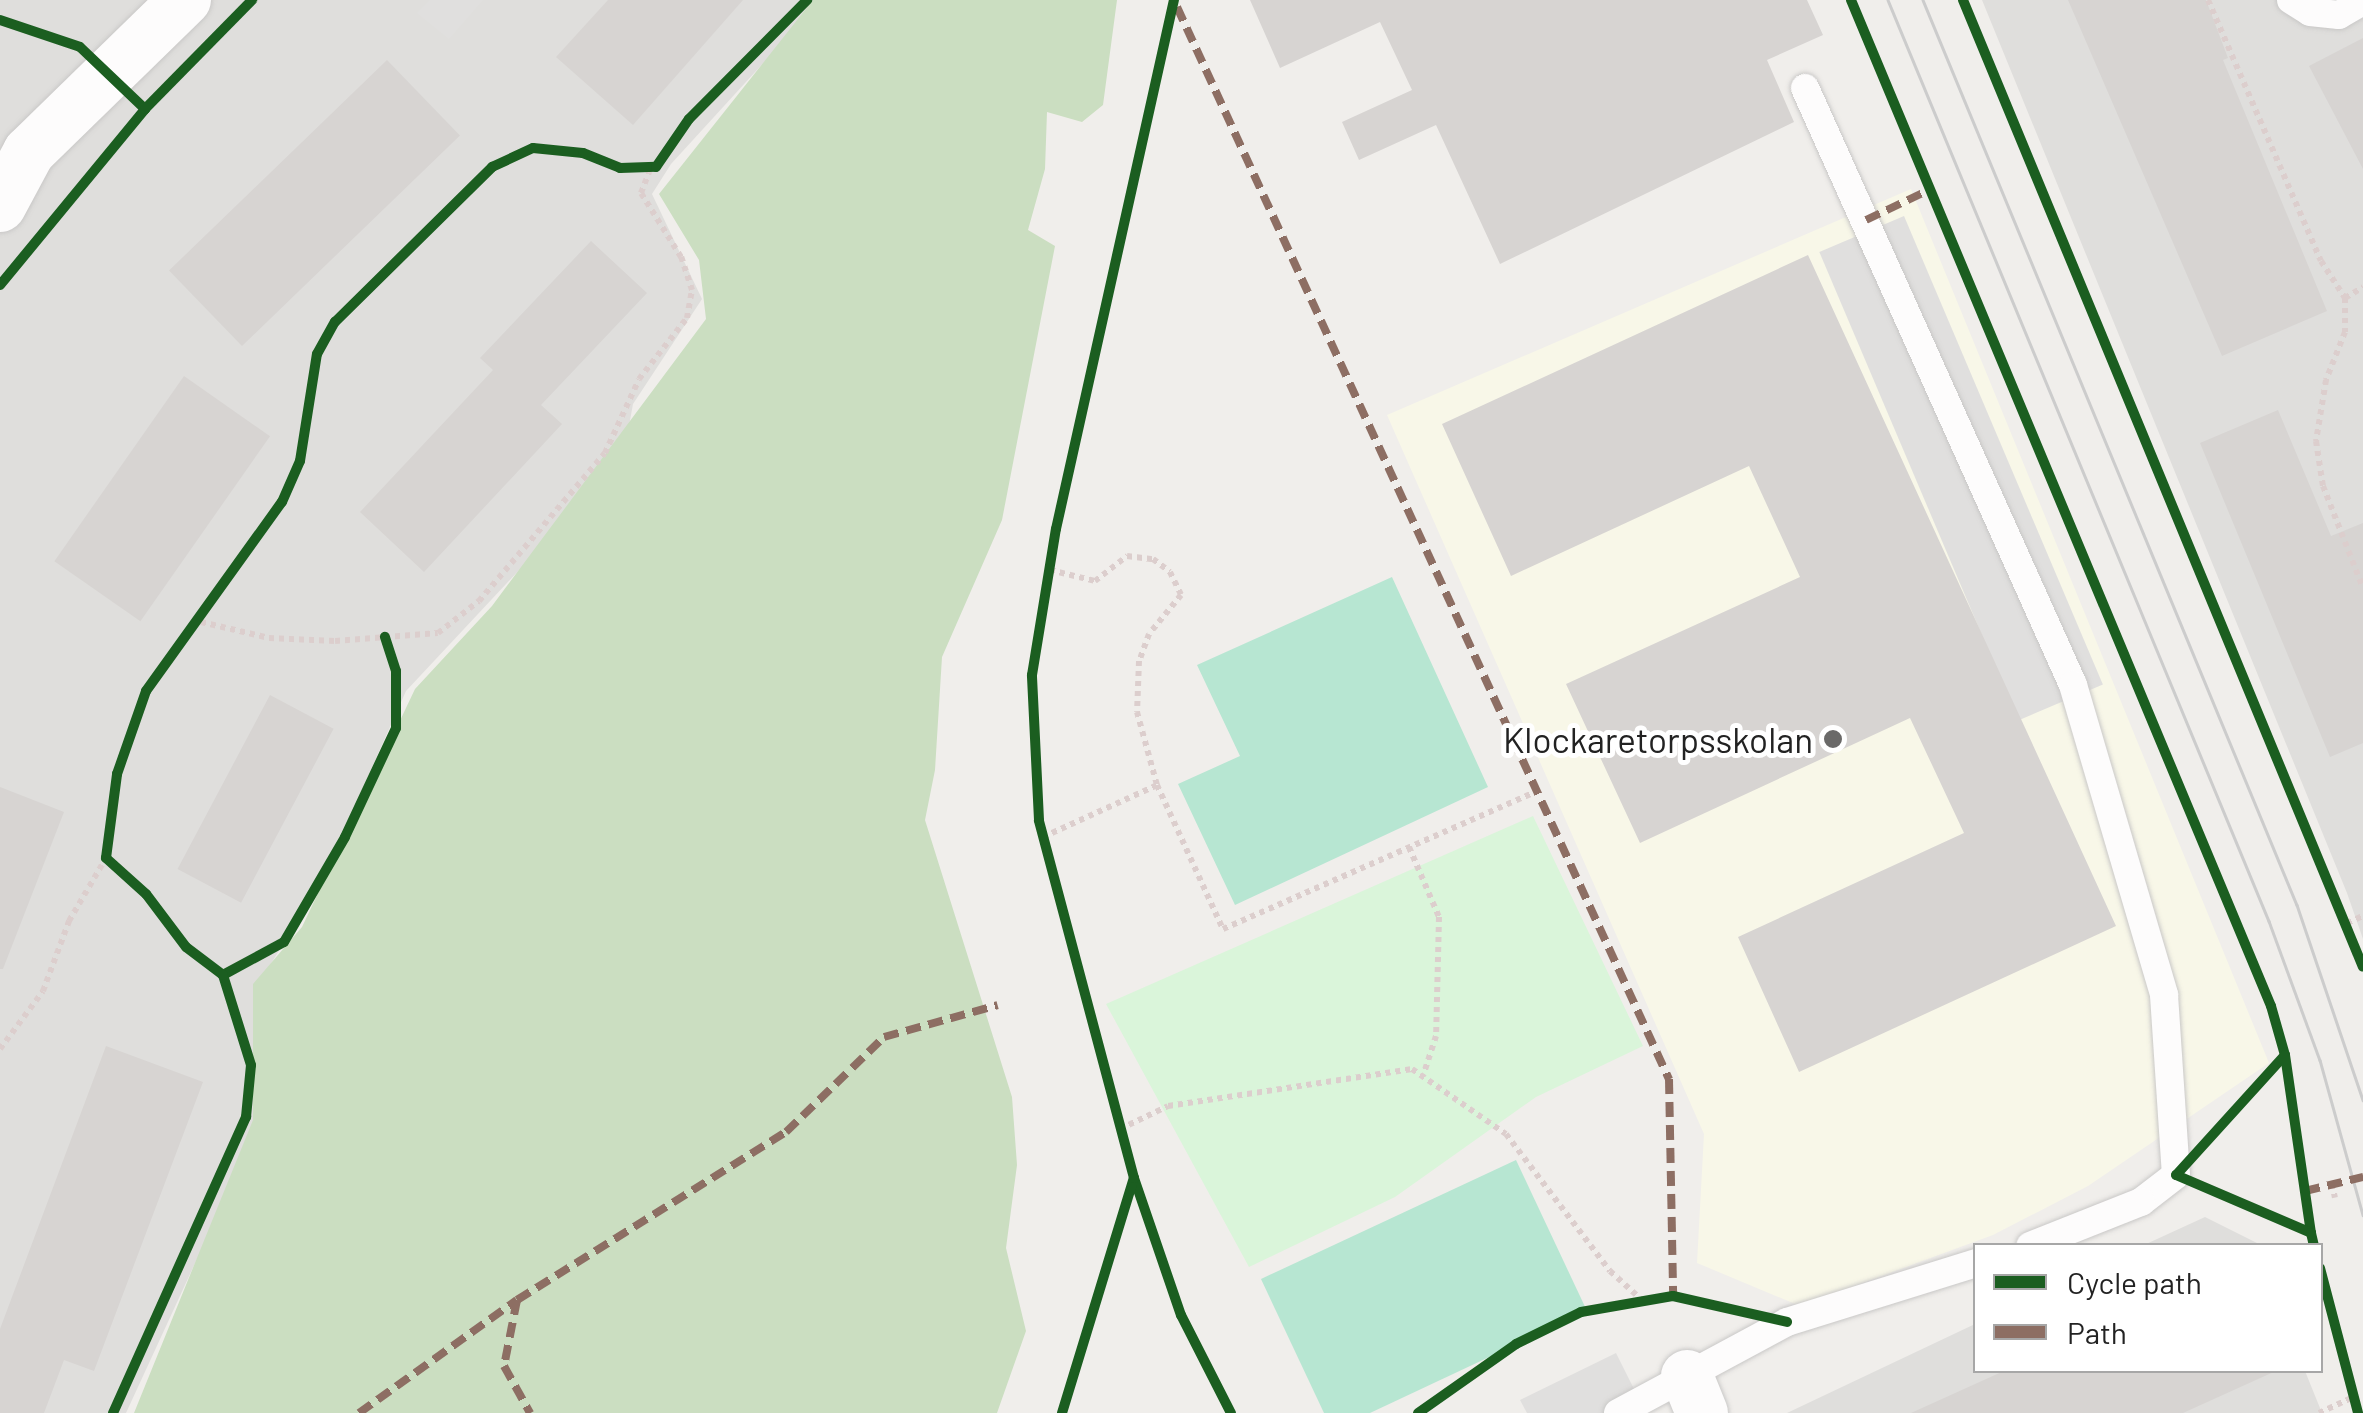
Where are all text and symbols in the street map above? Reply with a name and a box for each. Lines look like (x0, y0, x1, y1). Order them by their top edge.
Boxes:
place label: Klockaretorpsskolan (1503, 718, 1813, 760)
marker: Klockaretorpsskolan (1822, 728, 1844, 750)
legend (1973, 1243, 2323, 1373)
text: Cycle path (2067, 1264, 2202, 1300)
text: Path (2067, 1314, 2127, 1350)

